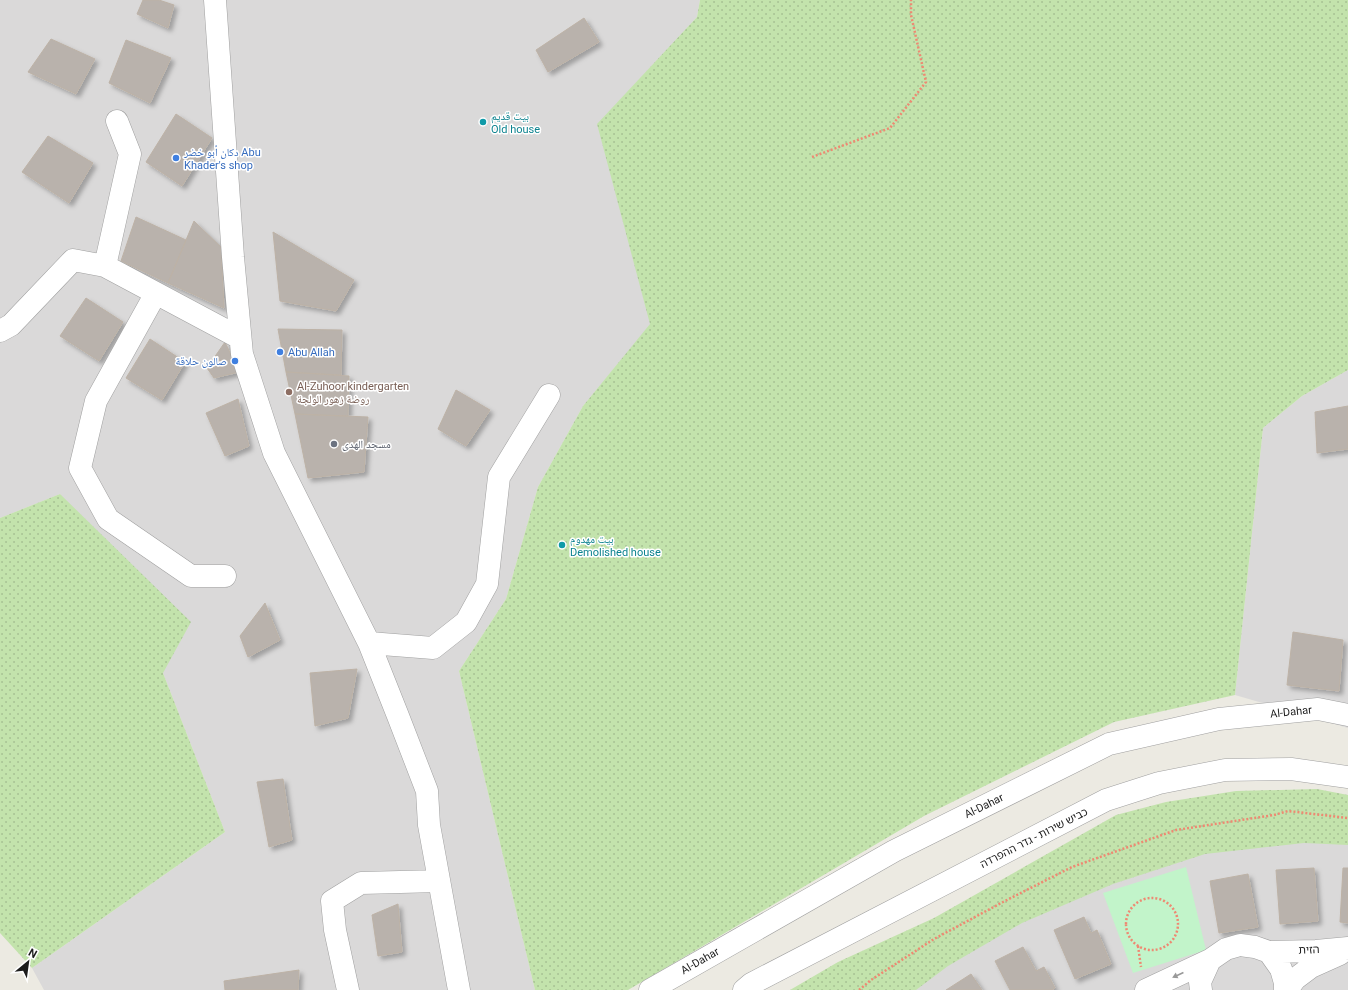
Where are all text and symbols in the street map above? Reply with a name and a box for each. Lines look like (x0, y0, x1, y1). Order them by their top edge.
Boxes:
place label: بيت قديم Old house (491, 110, 540, 136)
marker: بيت قديم Old house (478, 117, 488, 127)
place label: دكان أبو خضر Abu Khader's shop (183, 145, 261, 172)
marker: دكان أبو خضر Abu Khader's shop (171, 153, 181, 163)
place label: Abu Allah (288, 346, 335, 359)
marker: Abu Allah (275, 347, 285, 357)
place label: صالون حلاقة (176, 355, 227, 368)
marker: صالون حلاقة (230, 356, 240, 366)
place label: Al-Zuhoor kindergarten روضة زهور الولجة (297, 380, 409, 406)
marker: Al-Zuhoor kindergarten روضة زهور الولجة (284, 387, 294, 397)
place label: مسجد الهدى (342, 438, 391, 451)
marker: مسجد الهدى (329, 439, 339, 449)
place label: بيت مهدوم Demolished house (570, 533, 661, 559)
marker: بيت مهدوم Demolished house (557, 540, 567, 550)
street label: Al-Dahar (1269, 703, 1313, 721)
street label: Al-Dahar (962, 791, 1006, 821)
street label: כביש שירות - גדר ההפרדה (978, 805, 1090, 871)
north arrow (8, 942, 48, 982)
street label: הזית (1298, 943, 1320, 957)
street label: Al-Dahar (679, 945, 722, 977)
text: N (26, 946, 39, 961)
one-way arrow (1172, 972, 1183, 978)

